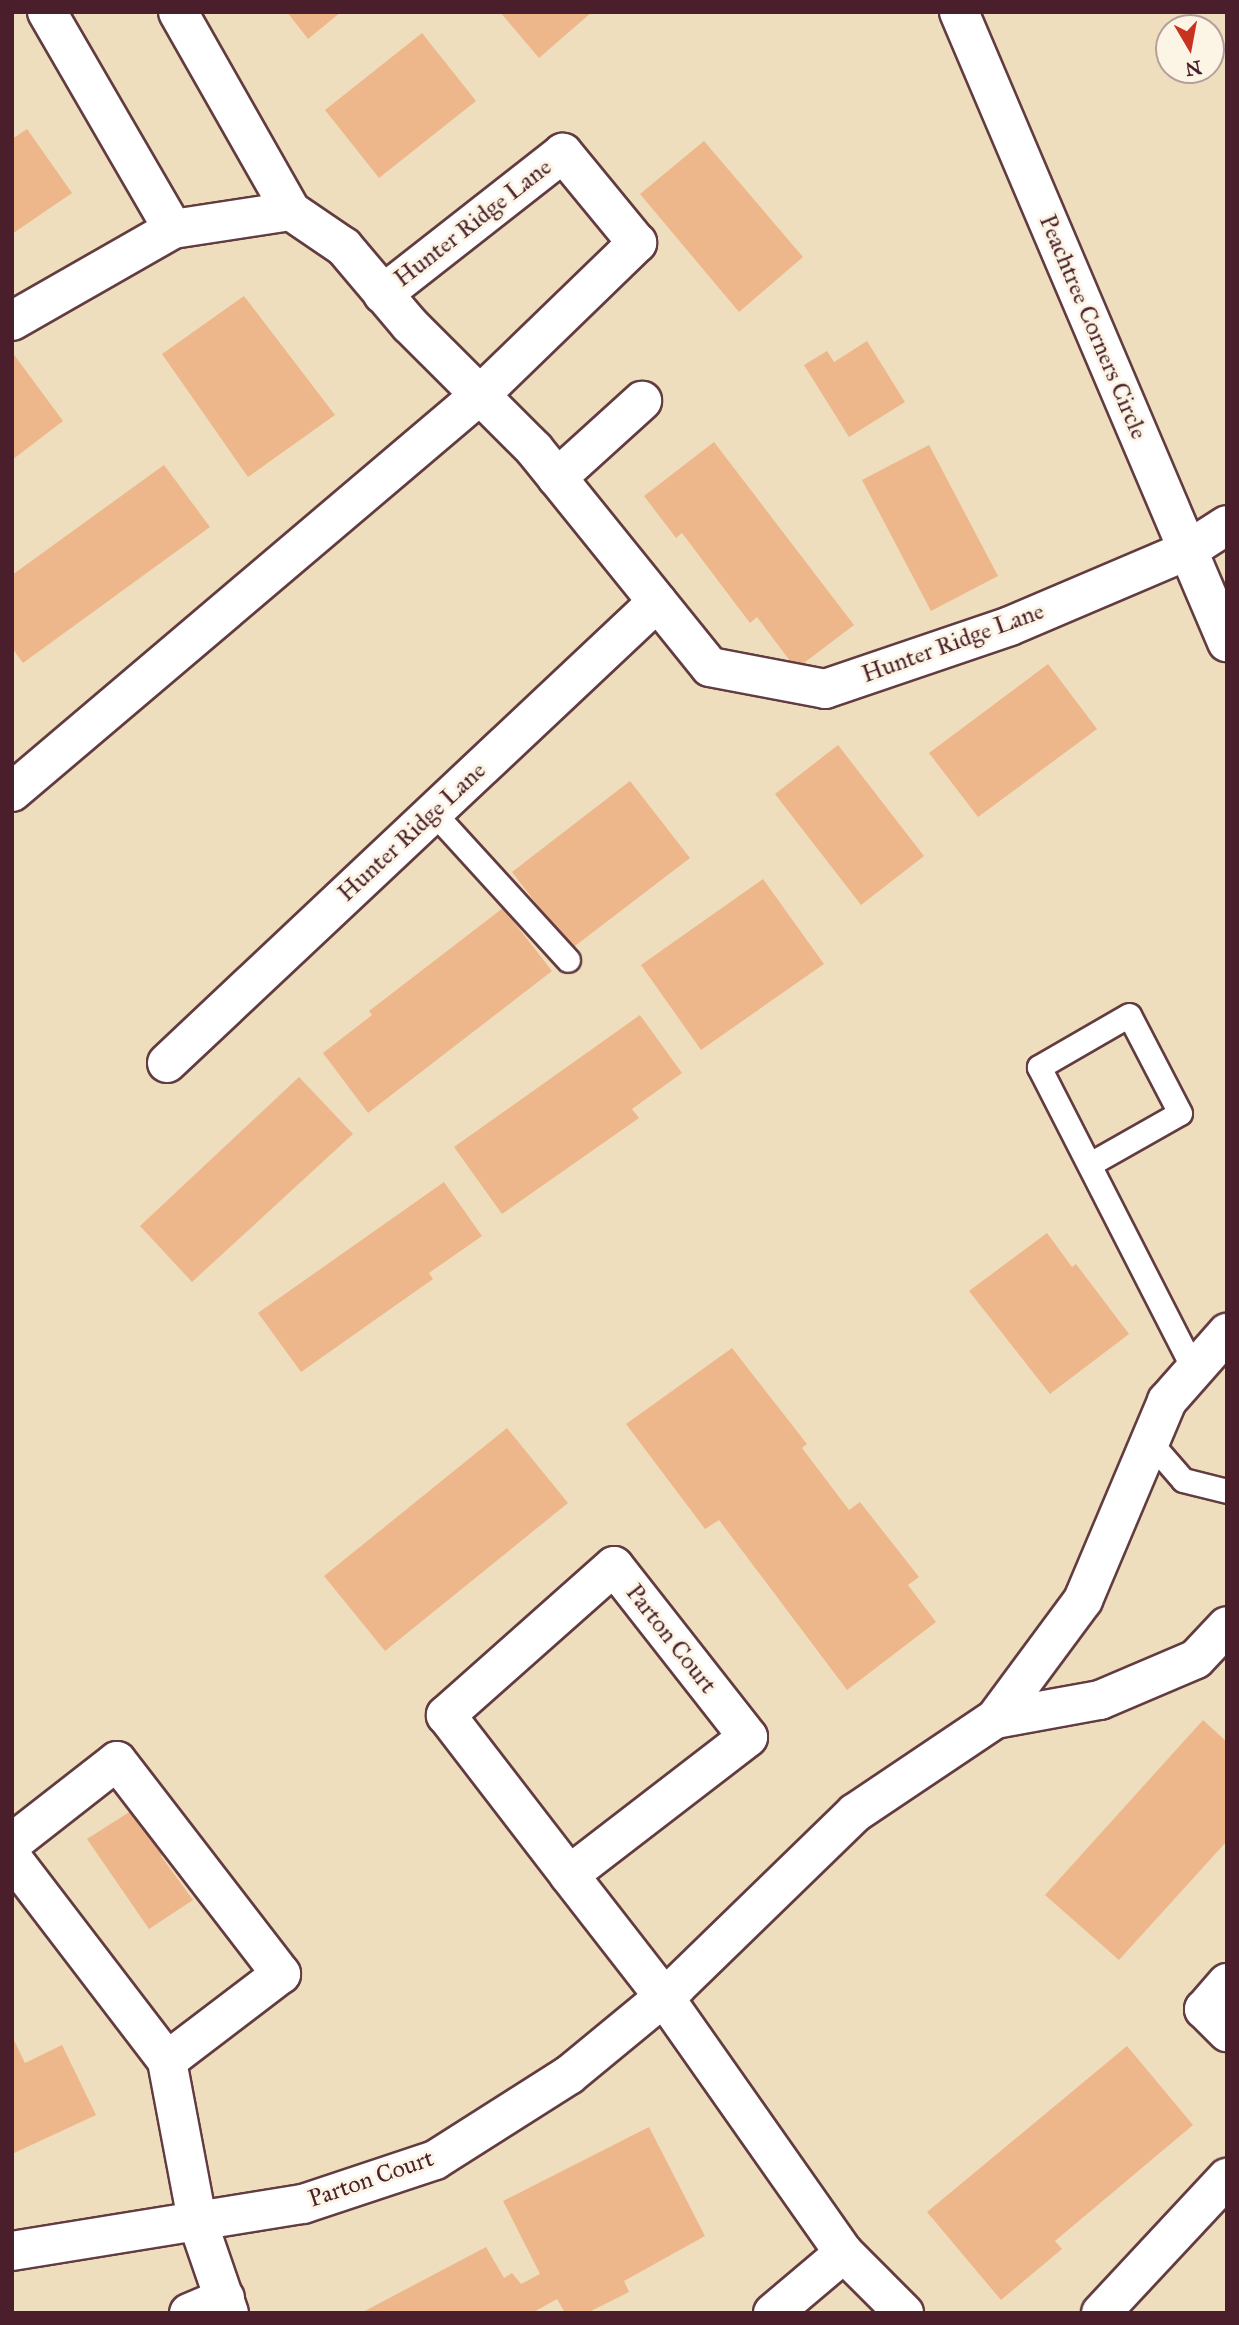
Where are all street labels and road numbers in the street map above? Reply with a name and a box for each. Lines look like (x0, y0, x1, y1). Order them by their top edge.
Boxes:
street label: Hunter Ridge Lane (389, 153, 557, 293)
street label: Peachtree Corners Circle (1033, 210, 1153, 444)
street label: Hunter Ridge Lane (858, 597, 1048, 689)
street label: Hunter Ridge Lane (332, 756, 492, 908)
street label: Parton Court (620, 1579, 722, 1699)
street label: Parton Court (305, 2144, 437, 2214)

